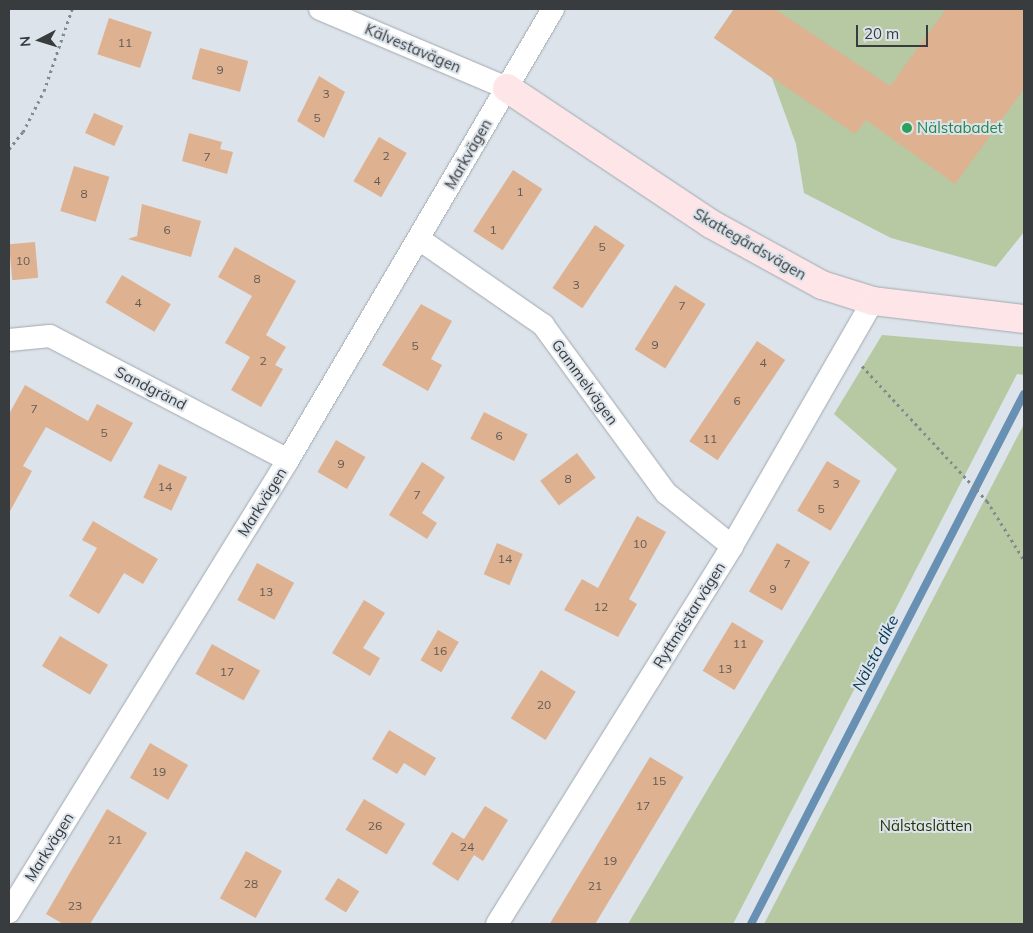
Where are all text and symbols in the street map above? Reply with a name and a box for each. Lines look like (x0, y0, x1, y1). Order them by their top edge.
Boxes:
north arrow (15, 15, 65, 65)
scale bar (858, 15, 930, 47)
street label: Kälvestavägen (362, 20, 464, 76)
text: 20 m (864, 24, 899, 43)
text: N (16, 35, 34, 47)
house number: 11 (118, 36, 132, 50)
house number: 9 (216, 63, 224, 77)
house number: 3 (322, 87, 330, 101)
house number: 5 (313, 111, 321, 125)
street label: Markvägen (441, 116, 495, 192)
place label: Nälstabadet (917, 119, 1003, 137)
marker: Nälstabadet (901, 122, 913, 134)
house number: 2 (382, 149, 390, 163)
house number: 7 (203, 150, 211, 164)
house number: 4 (373, 174, 381, 188)
house number: 1 (516, 185, 524, 199)
house number: 8 (80, 187, 88, 201)
street label: Skattegårdsvägen (690, 204, 810, 284)
house number: 6 (163, 223, 171, 237)
house number: 1 (489, 223, 497, 237)
house number: 5 (598, 240, 606, 254)
house number: 10 (16, 254, 30, 268)
house number: 8 (253, 272, 261, 286)
house number: 3 (572, 278, 580, 292)
house number: 4 (134, 296, 142, 310)
house number: 7 (678, 299, 686, 313)
street label: Gammelvägen (548, 336, 622, 428)
house number: 9 (651, 338, 659, 352)
house number: 5 (411, 339, 419, 353)
house number: 2 (259, 354, 267, 368)
house number: 4 (759, 356, 767, 370)
street label: Sandgränd (112, 362, 190, 414)
house number: 6 (733, 394, 741, 408)
house number: 7 (30, 402, 38, 416)
house number: 5 (100, 426, 108, 440)
house number: 6 (495, 429, 503, 443)
house number: 11 (703, 432, 717, 446)
house number: 9 (337, 457, 345, 471)
street label: Markvägen (234, 464, 290, 540)
house number: 8 (564, 472, 572, 486)
house number: 3 (832, 477, 840, 491)
house number: 14 (158, 480, 172, 494)
house number: 7 (413, 488, 421, 502)
house number: 5 (817, 502, 825, 516)
house number: 10 (633, 537, 647, 551)
house number: 14 (498, 552, 512, 566)
house number: 7 (783, 557, 791, 571)
street label: Ryttmästarvägen (649, 559, 729, 671)
house number: 9 (769, 582, 777, 596)
house number: 13 (259, 585, 273, 599)
house number: 12 (594, 600, 608, 614)
water label: Nälsta dike (848, 612, 902, 694)
house number: 11 (733, 637, 747, 651)
house number: 16 (433, 644, 447, 658)
house number: 13 (718, 662, 732, 676)
house number: 17 (220, 665, 234, 679)
house number: 20 (537, 698, 551, 712)
house number: 19 (152, 765, 166, 779)
house number: 15 (652, 774, 666, 788)
house number: 17 (636, 799, 650, 813)
street label: Markvägen (21, 809, 77, 885)
park label: Nälstaslätten (880, 817, 972, 835)
house number: 26 (368, 819, 382, 833)
house number: 21 (108, 833, 122, 847)
house number: 24 (460, 840, 474, 854)
house number: 19 (603, 854, 617, 868)
house number: 28 (244, 877, 258, 891)
house number: 21 (588, 879, 602, 893)
house number: 23 (68, 899, 82, 913)

